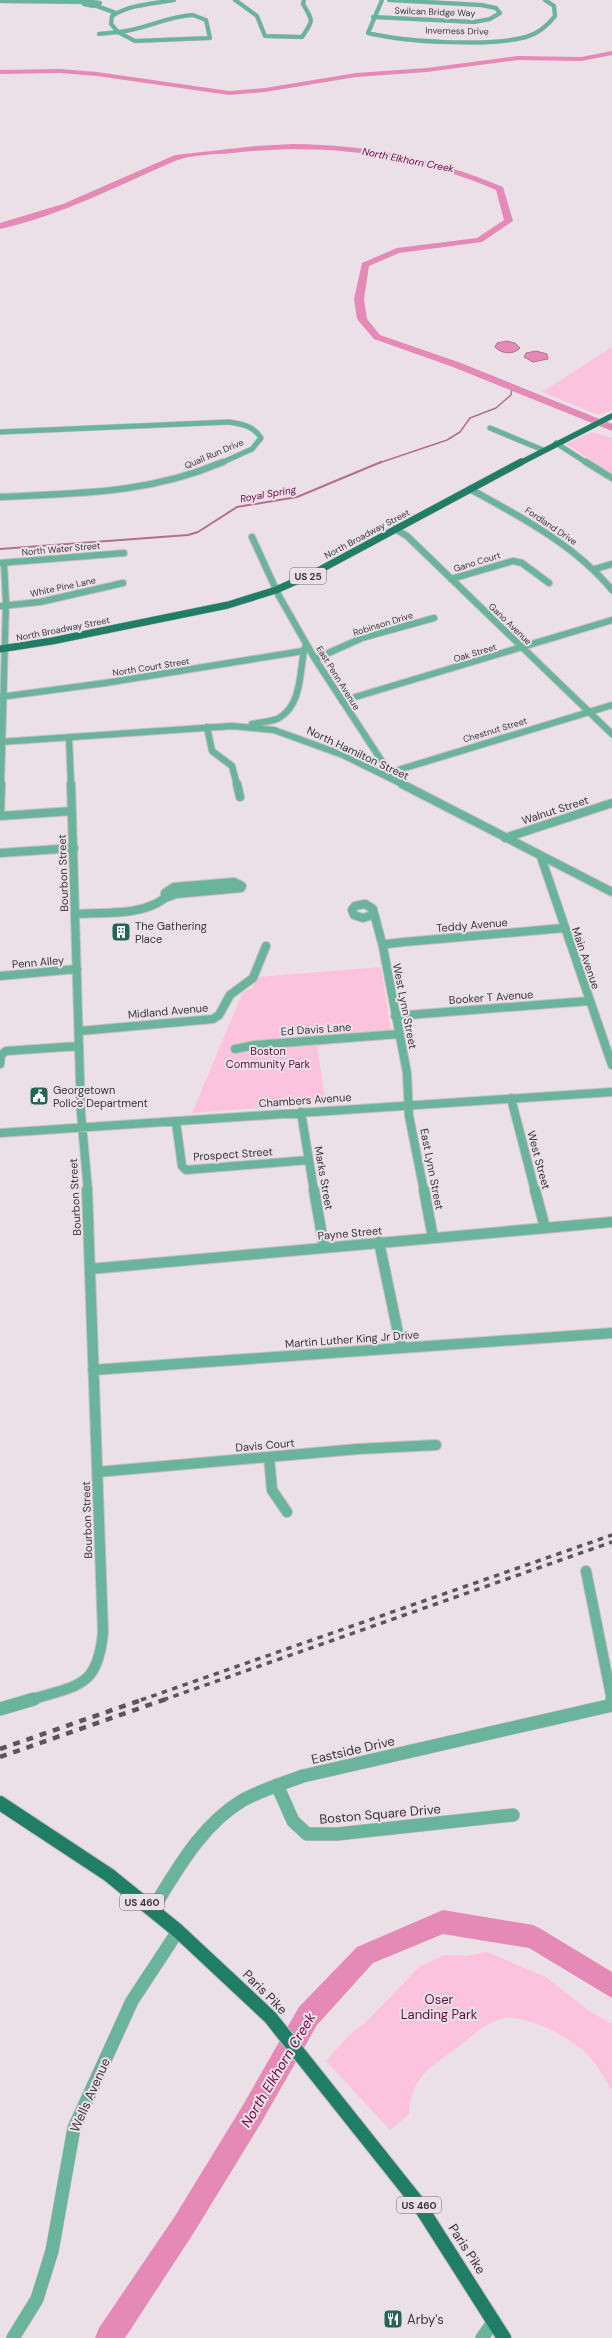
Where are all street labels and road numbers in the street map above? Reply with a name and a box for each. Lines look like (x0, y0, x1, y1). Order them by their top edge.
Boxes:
street label: Swilcan Bridge Way (394, 5, 476, 19)
street label: Inverness Drive (425, 24, 489, 38)
street label: Quail Run Drive (183, 436, 245, 472)
street label: Fordland Drive (523, 504, 579, 548)
street label: North Broadway Street (322, 506, 412, 562)
street label: North Water Street (21, 540, 101, 558)
street label: Gano Court (452, 549, 502, 575)
road number: US 25 (290, 568, 326, 584)
street label: White Pine Lane (29, 574, 97, 600)
street label: Gano Avenue (486, 601, 534, 647)
street label: Robinson Drive (352, 609, 414, 639)
street label: North Broadway Street (15, 614, 111, 644)
street label: Oak Street (452, 641, 498, 665)
street label: East Penn Avenue (313, 644, 363, 712)
street label: North Court Street (112, 655, 191, 679)
street label: Chestnut Street (462, 714, 529, 745)
street label: North Hamilton Street (305, 723, 411, 783)
street label: Walnut Street (520, 793, 590, 827)
street label: Bourbon Street (55, 834, 71, 912)
street label: Teddy Avenue (436, 915, 508, 935)
street label: Main Avenue (569, 925, 603, 991)
street label: Penn Alley (11, 953, 65, 971)
street label: West Lynn Street (390, 962, 420, 1050)
street label: Booker T Avenue (448, 987, 534, 1007)
street label: Midland Avenue (127, 1001, 209, 1021)
street label: Ed Davis Lane (280, 1020, 352, 1038)
street label: Chambers Avenue (258, 1090, 352, 1110)
street label: East Lynn Street (417, 1127, 447, 1211)
street label: West Street (524, 1129, 554, 1191)
street label: Prospect Street (193, 1144, 273, 1164)
street label: Marks Street (312, 1145, 336, 1211)
street label: Bourbon Street (66, 1158, 84, 1236)
street label: Payne Street (317, 1223, 383, 1243)
street label: Martin Luther King Jr Drive (284, 1327, 420, 1351)
street label: Davis Court (235, 1435, 295, 1455)
street label: Bourbon Street (79, 1481, 95, 1559)
street label: Eastside Drive (310, 1732, 396, 1768)
street label: Boston Square Drive (319, 1800, 441, 1828)
road number: US 460 (120, 1894, 164, 1910)
street label: Paris Pike (239, 1966, 291, 2018)
street label: Wells Avenue (66, 2055, 114, 2135)
road number: US 460 (397, 2197, 441, 2213)
street label: Paris Pike (445, 2221, 489, 2277)

